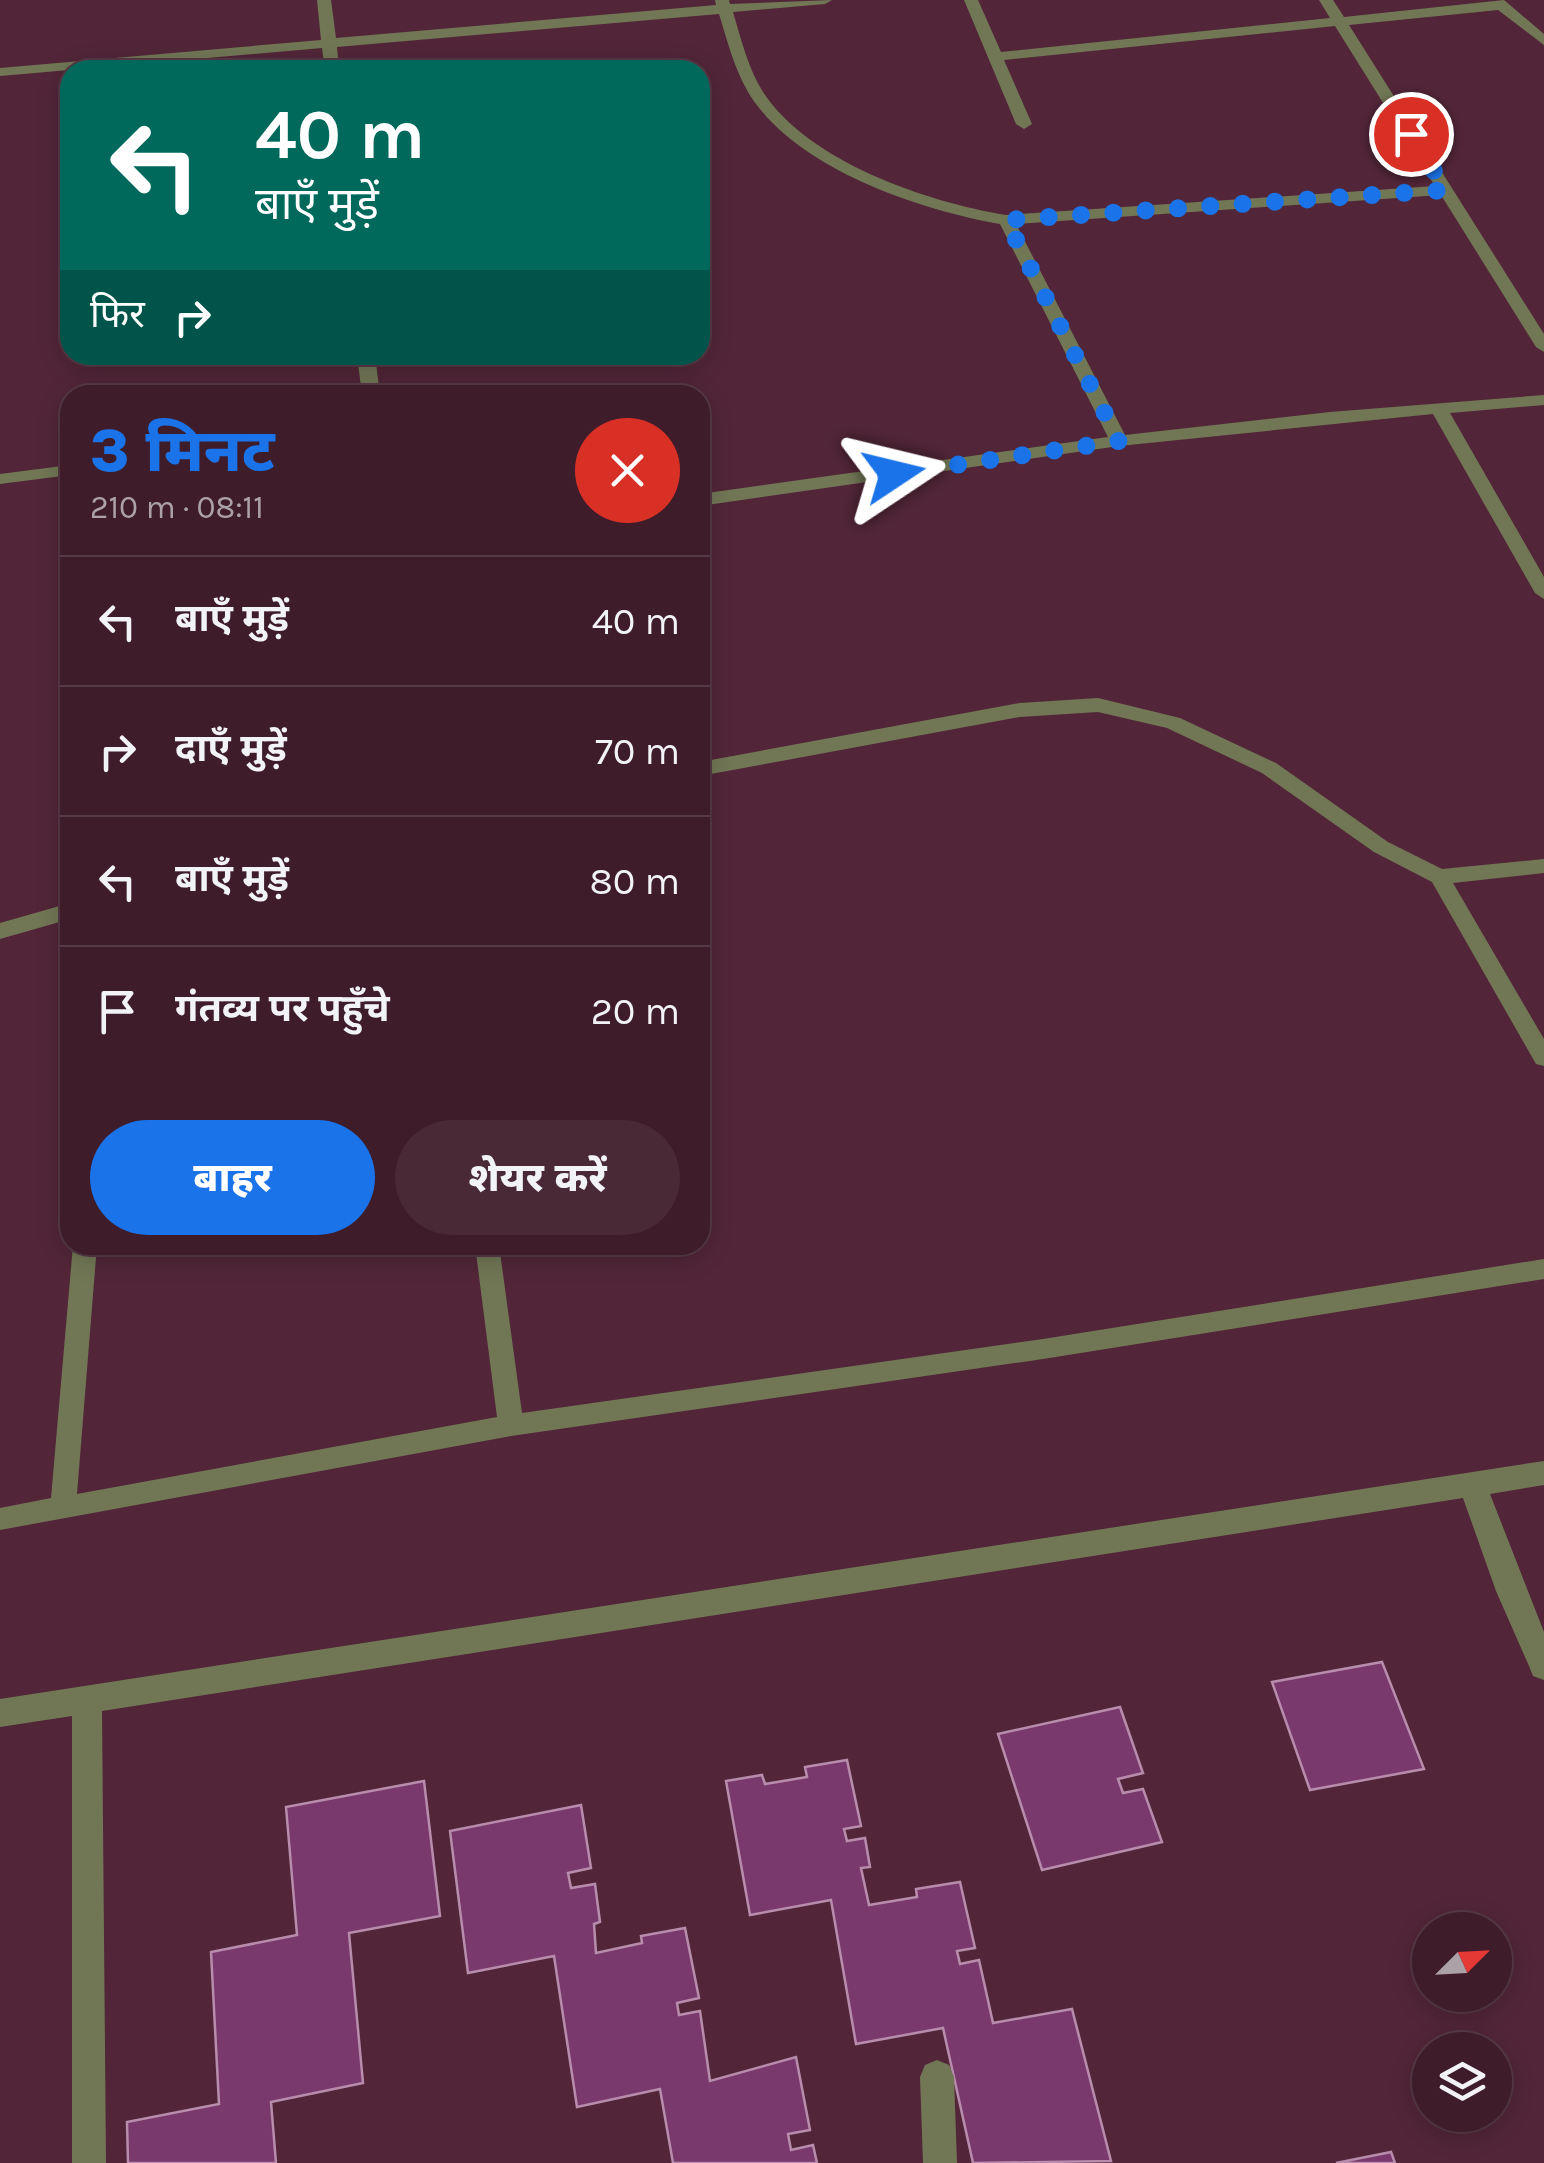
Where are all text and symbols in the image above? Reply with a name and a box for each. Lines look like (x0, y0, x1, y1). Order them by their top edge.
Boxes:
pin (1369, 92, 1454, 177)
text: 40 m (255, 94, 425, 176)
icon: left (90, 100, 220, 230)
icon: arrive (1384, 107, 1439, 162)
text: बाएँ मुड़ें (255, 178, 379, 230)
icon: right (165, 290, 220, 345)
text: फिर (90, 292, 145, 337)
text: 3 मिनट (90, 416, 275, 486)
button: close (575, 418, 680, 523)
position arrow (842, 422, 946, 526)
text: 210 m · 08:11 (90, 489, 264, 526)
icon: left (90, 594, 145, 649)
text: बाएँ मुड़ें (175, 596, 289, 641)
text: 40 m (592, 599, 680, 644)
icon: right (90, 724, 145, 779)
text: दाएँ मुड़ें (175, 726, 287, 771)
text: 70 m (595, 729, 680, 774)
icon: left (90, 854, 145, 909)
text: बाएँ मुड़ें (175, 856, 289, 901)
text: 80 m (590, 859, 680, 904)
icon: arrive (90, 984, 145, 1039)
text: गंतव्य पर पहुँचे (175, 986, 390, 1031)
text: 20 m (591, 989, 680, 1034)
button: बाहर (90, 1120, 375, 1235)
button: शेयर करें (395, 1120, 680, 1235)
north arrow (1412, 1912, 1512, 2012)
map controls (1412, 1912, 1512, 2132)
button: layers (1412, 2032, 1512, 2132)

